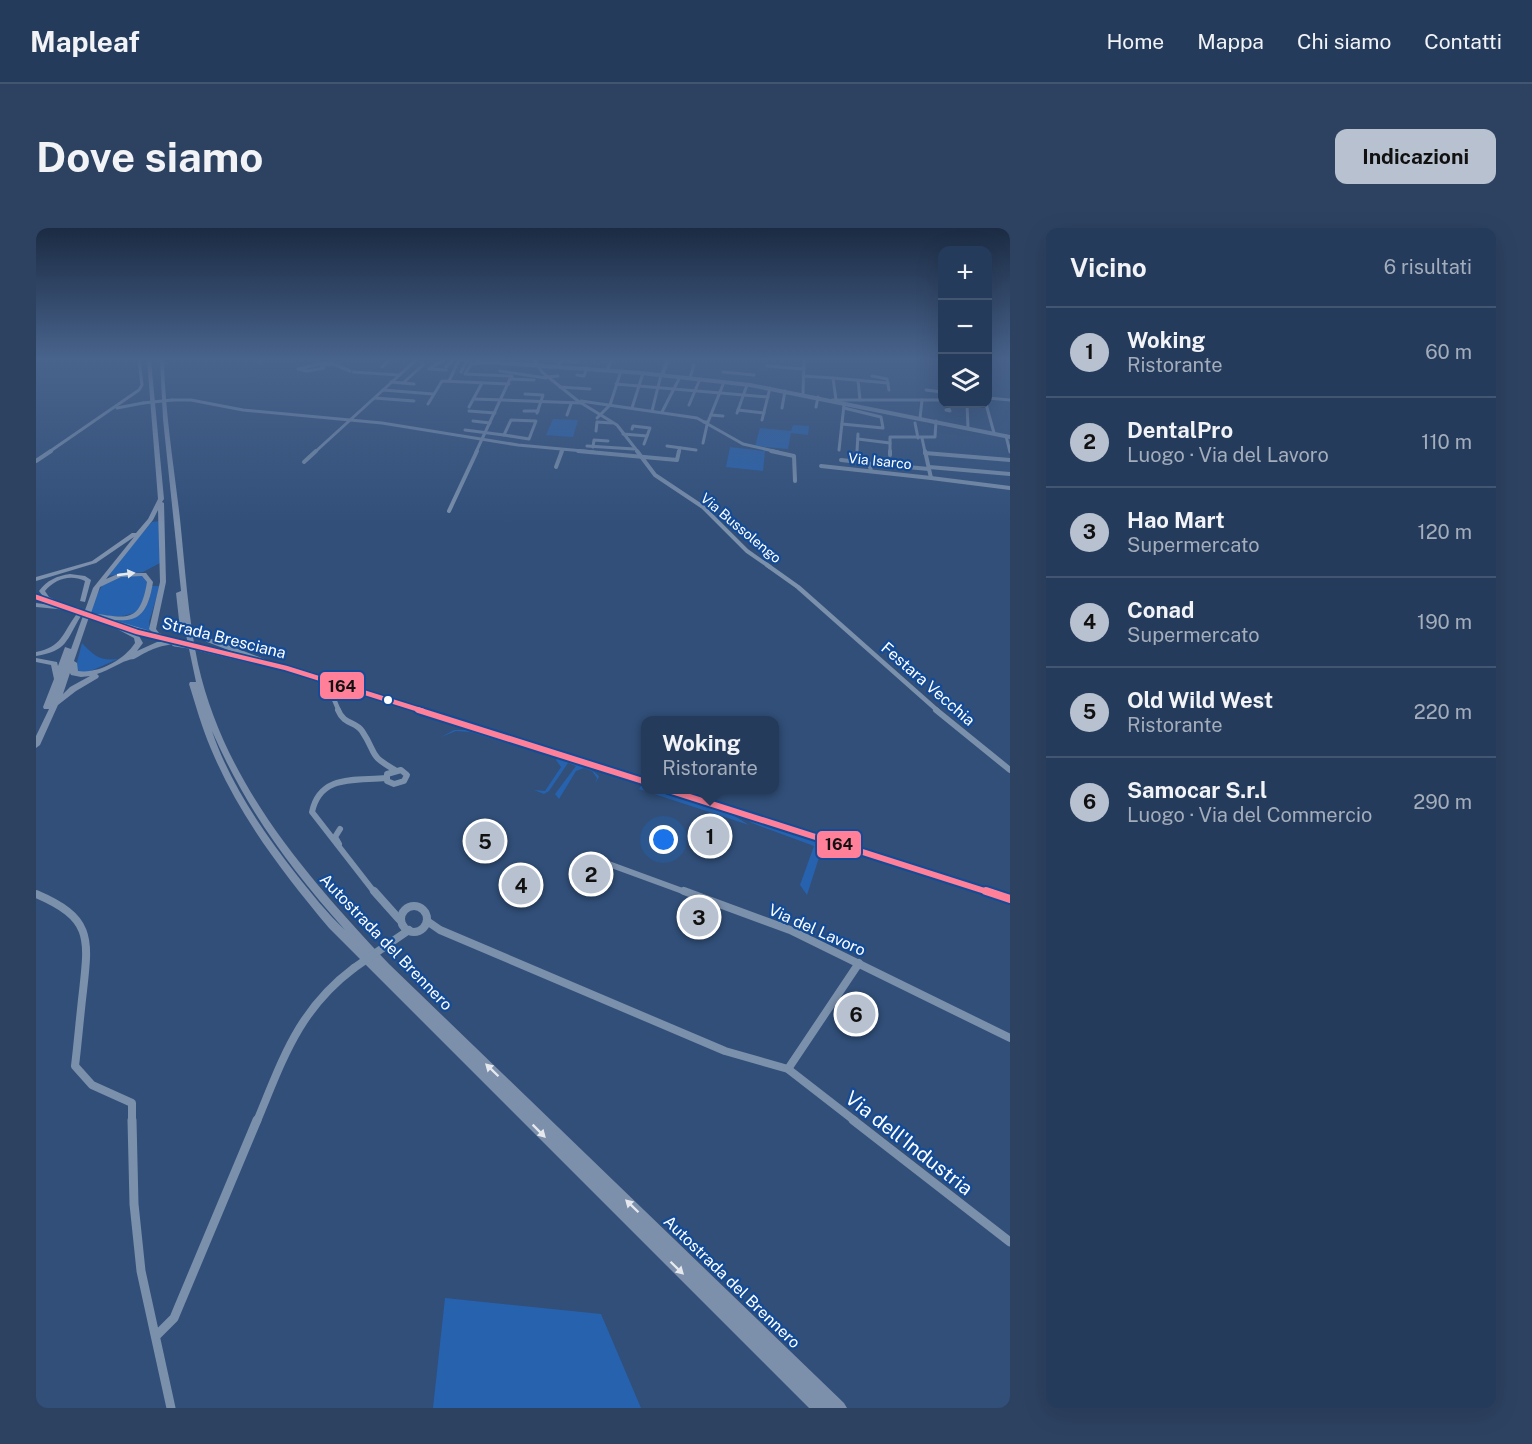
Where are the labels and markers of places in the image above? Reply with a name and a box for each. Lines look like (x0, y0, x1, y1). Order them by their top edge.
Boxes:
unlabelled marker (382, 694, 394, 706)
pin: 1 (690, 814, 730, 858)
pin: 5 (466, 818, 504, 864)
pin: 2 (572, 852, 610, 896)
pin: 4 (502, 862, 540, 908)
pin: 3 (680, 894, 718, 940)
pin: 6 (836, 992, 876, 1036)

